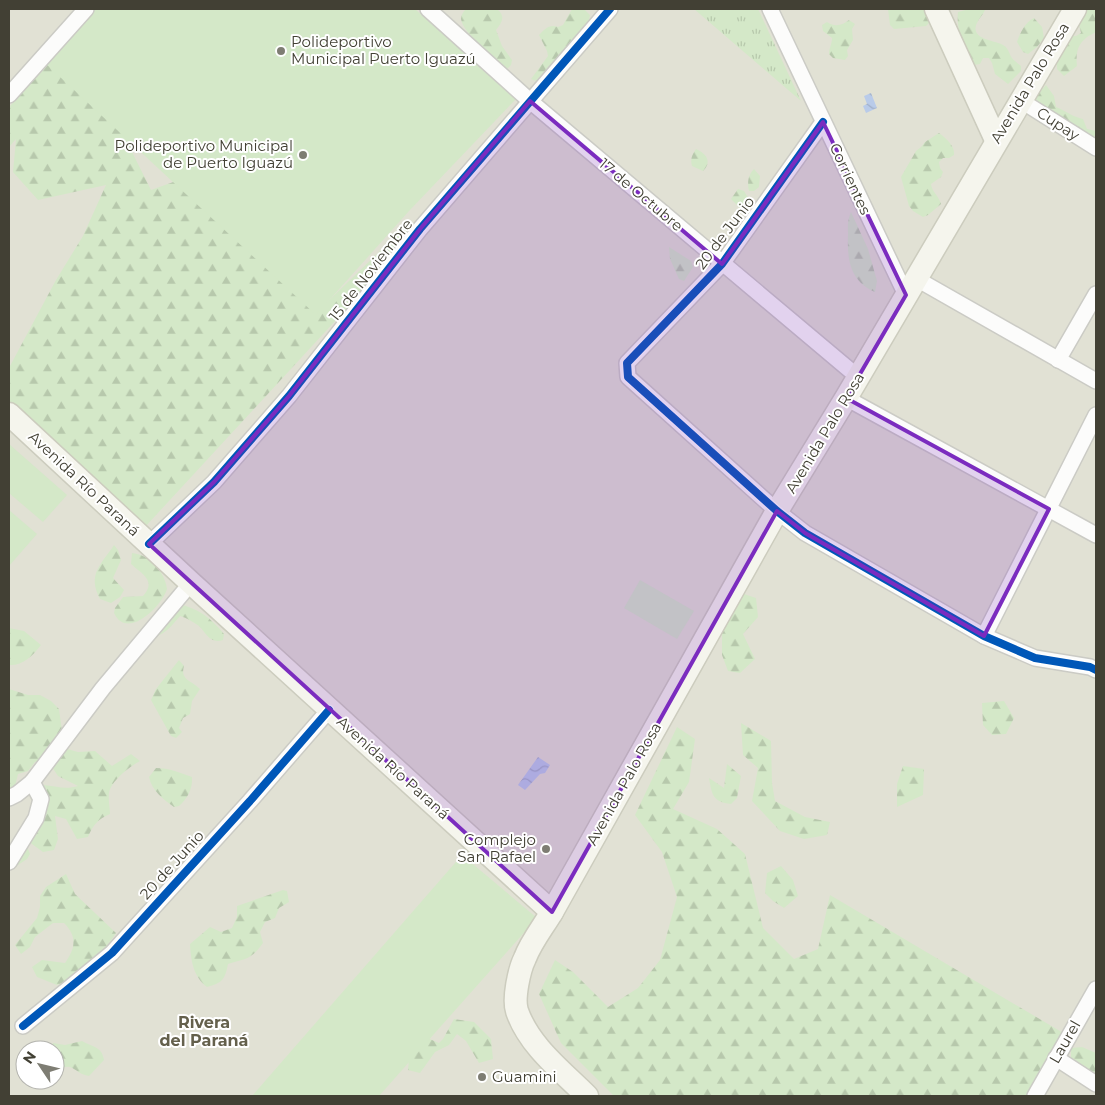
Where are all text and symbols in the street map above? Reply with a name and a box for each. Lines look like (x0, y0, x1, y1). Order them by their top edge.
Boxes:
street label: Avenida Palo Rosa (986, 19, 1073, 147)
place label: Polideportivo Municipal Puerto Iguazú (291, 32, 476, 68)
marker: Polideportivo Municipal Puerto Iguazú (275, 45, 287, 57)
street label: Cupay (1033, 103, 1084, 145)
place label: Polideportivo Municipal de Puerto Iguazú (115, 136, 293, 172)
street label: Corrientes (826, 140, 875, 218)
marker: Polideportivo Municipal de Puerto Iguazú (297, 149, 309, 161)
street label: 17 de Octubre (596, 154, 687, 235)
street label: 20 de Junio (691, 192, 758, 273)
street label: 15 de Noviembre (325, 215, 416, 325)
street label: Avenida Palo Rosa (781, 369, 868, 497)
street label: Avenida Río Paraná (25, 427, 144, 540)
street label: Avenida Río Paraná (333, 712, 454, 823)
street label: Avenida Palo Rosa (582, 719, 665, 849)
street label: 20 de Junio (136, 826, 208, 903)
place label: Complejo San Rafael (457, 830, 536, 866)
marker: Complejo San Rafael (540, 843, 552, 855)
district label: Rivera del Paraná (160, 1013, 248, 1050)
street label: Laurel (1045, 1017, 1084, 1067)
north arrow (15, 1040, 65, 1090)
text: N (19, 1048, 40, 1067)
place label: Guamini (492, 1067, 557, 1086)
marker: Guamini (476, 1071, 488, 1083)

